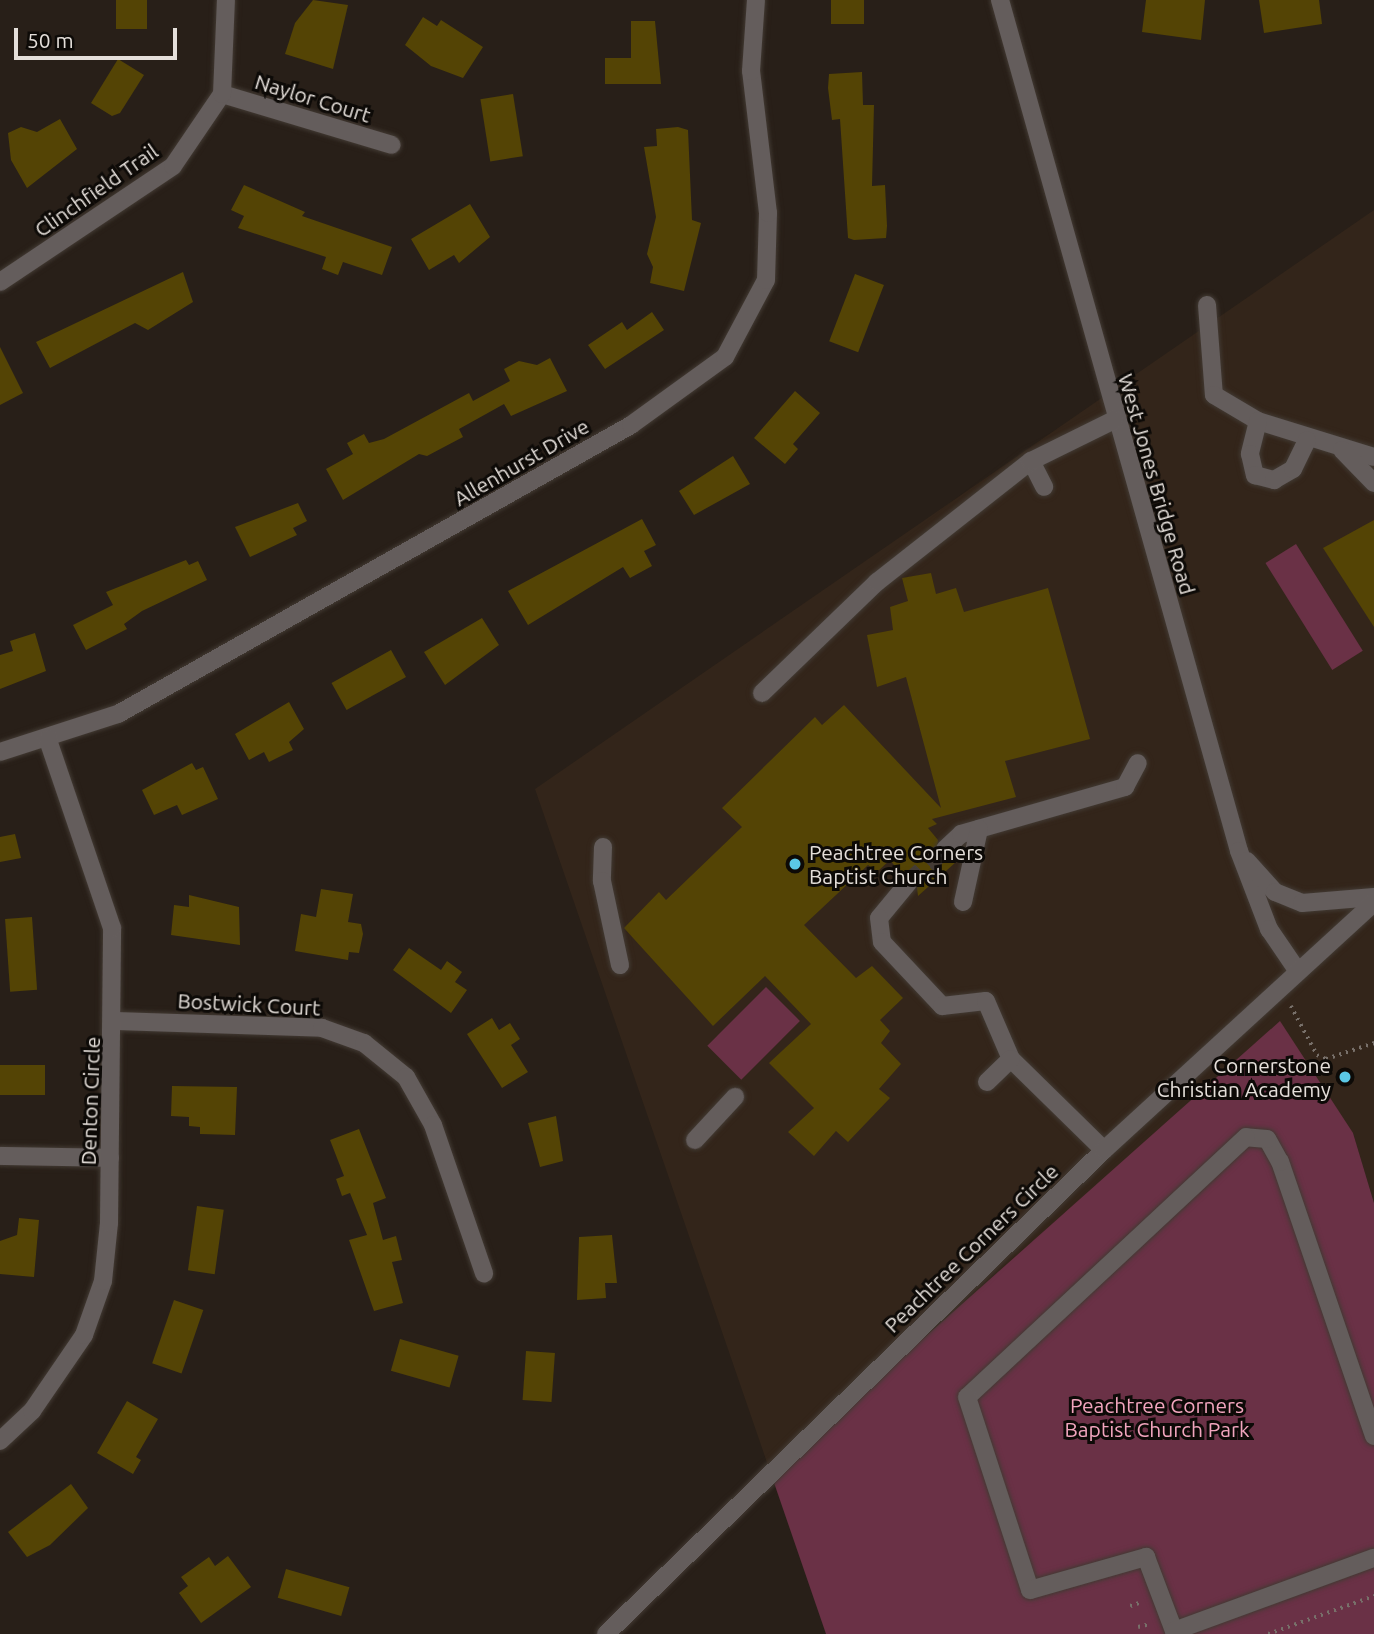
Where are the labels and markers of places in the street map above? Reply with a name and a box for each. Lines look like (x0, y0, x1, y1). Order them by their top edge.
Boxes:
place label: Peachtree Corners Baptist Church (809, 839, 983, 889)
marker: Peachtree Corners Baptist Church (787, 856, 803, 872)
place label: Cornerstone Christian Academy (1157, 1052, 1331, 1102)
marker: Cornerstone Christian Academy (1337, 1069, 1353, 1085)

